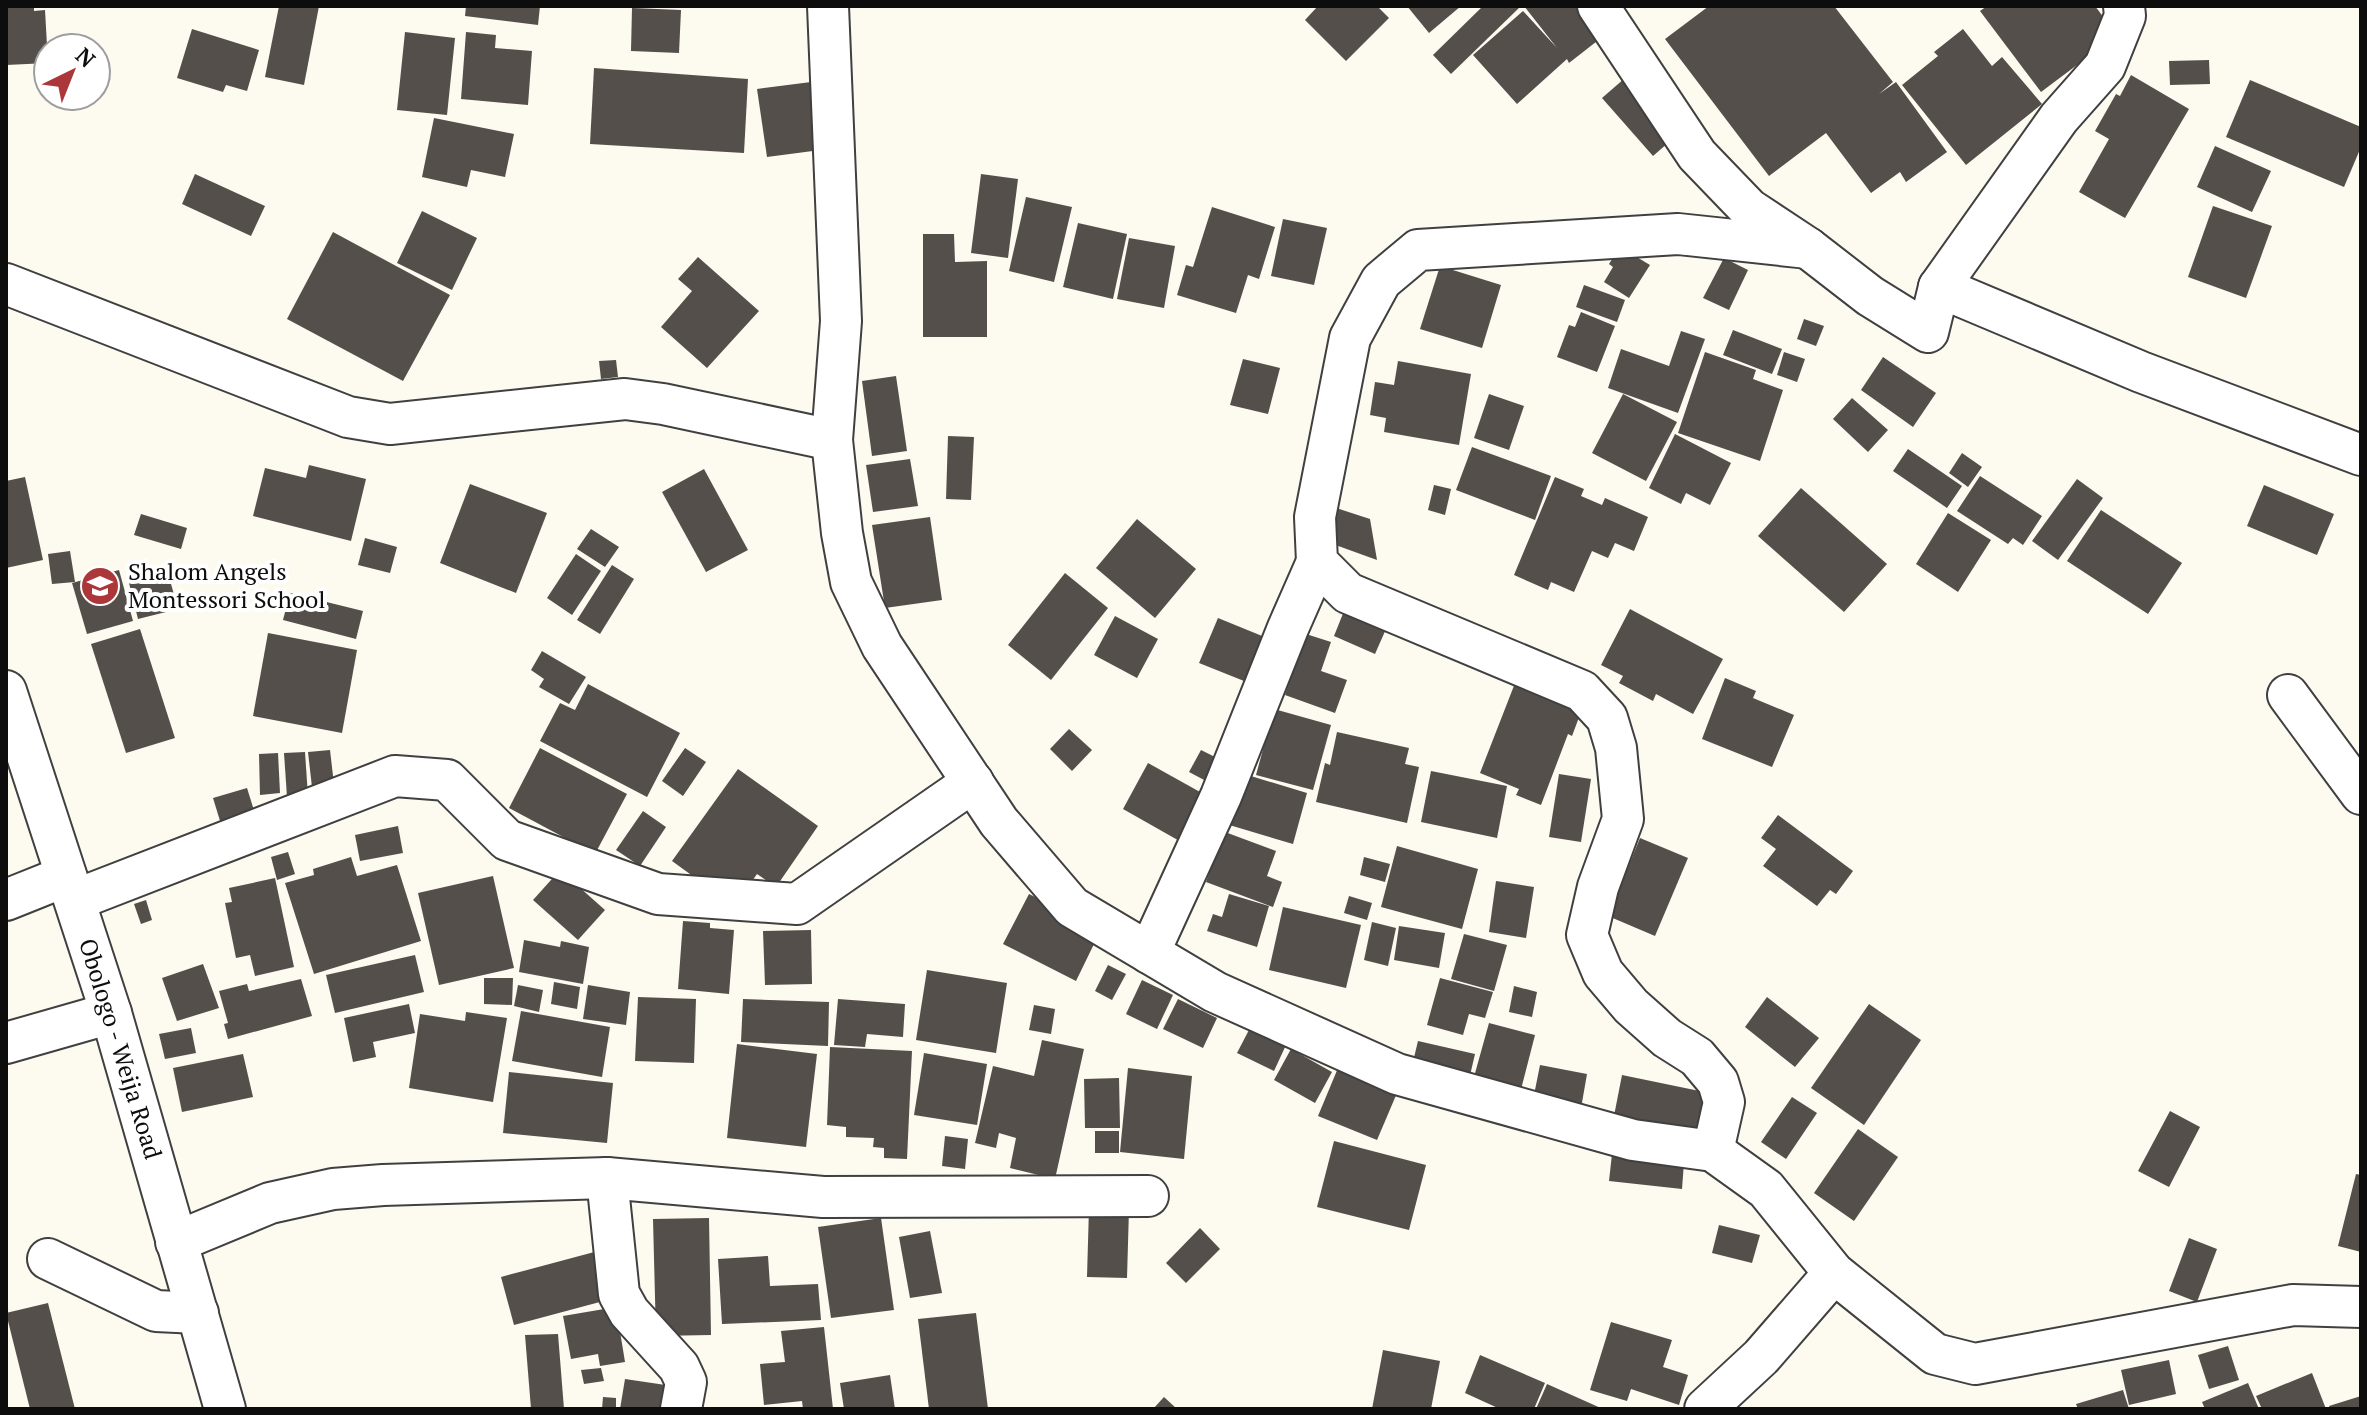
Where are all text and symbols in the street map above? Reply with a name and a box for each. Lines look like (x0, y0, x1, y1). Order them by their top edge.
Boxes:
north arrow (32, 32, 112, 112)
text: N (70, 41, 102, 74)
place label: Shalom Angels Montessori School (128, 555, 326, 615)
school or university icon: Shalom Angels Montessori School (79, 565, 121, 607)
street label: Obologo - Weija Road (72, 935, 170, 1163)

